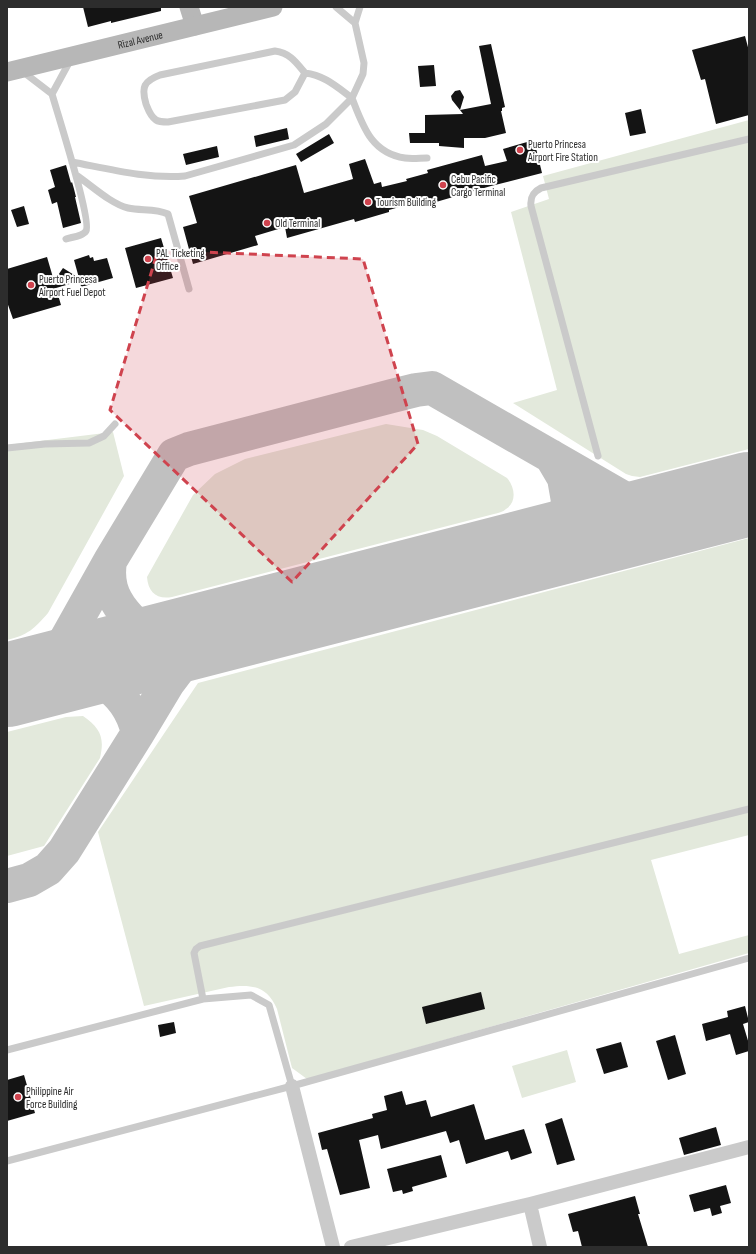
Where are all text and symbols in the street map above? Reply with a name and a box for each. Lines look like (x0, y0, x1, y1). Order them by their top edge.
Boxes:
street label: Rizal Avenue (116, 28, 164, 52)
place label: Puerto Princesa Airport Fire Station (527, 138, 598, 164)
marker: Puerto Princesa Airport Fire Station (515, 145, 525, 155)
place label: Cebu Pacific Cargo Terminal (451, 173, 505, 199)
marker: Cebu Pacific Cargo Terminal (438, 180, 448, 190)
place label: Tourism Building (376, 196, 437, 209)
marker: Tourism Building (363, 197, 373, 207)
place label: Old Terminal (275, 217, 320, 230)
marker: Old Terminal (262, 218, 272, 228)
place label: PAL Ticketing Office (156, 247, 205, 273)
marker: PAL Ticketing Office (143, 254, 153, 264)
place label: Puerto Princesa Airport Fuel Depot (38, 273, 106, 299)
marker: Puerto Princesa Airport Fuel Depot (26, 280, 36, 290)
place label: Philippine Air Force Building (26, 1085, 78, 1111)
marker: Philippine Air Force Building (13, 1092, 23, 1102)

